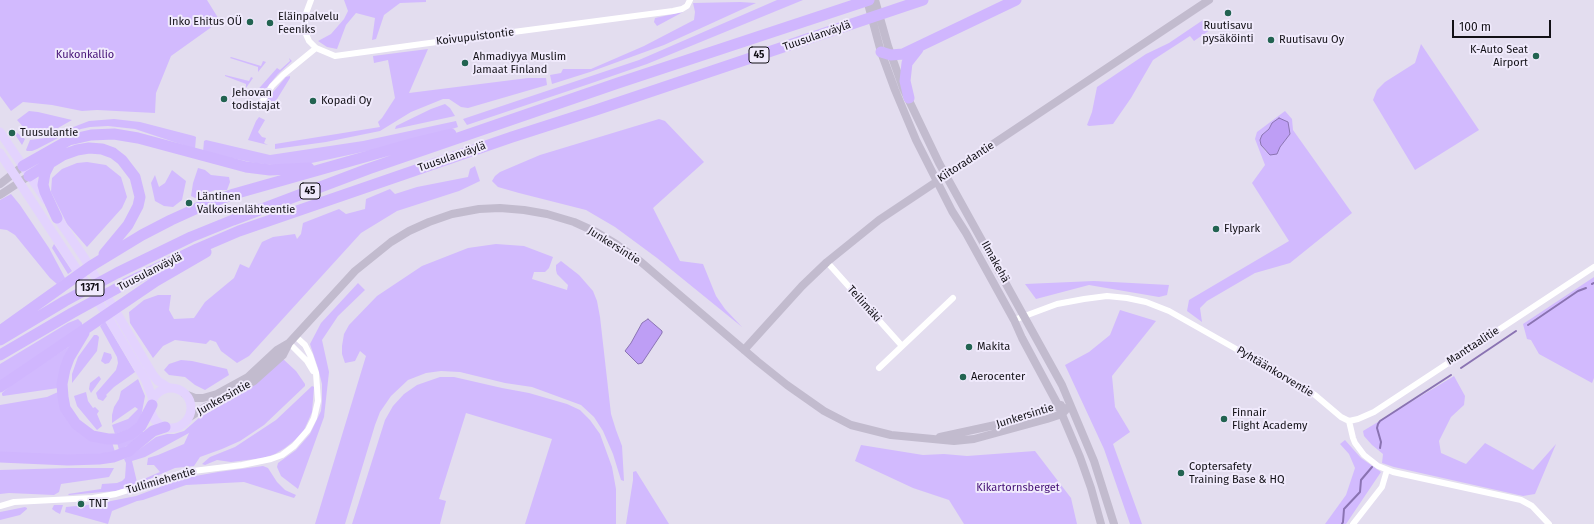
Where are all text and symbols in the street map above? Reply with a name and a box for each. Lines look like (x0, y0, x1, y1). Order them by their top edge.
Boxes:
marker: Ruutisavu pysäköinti (1223, 8, 1233, 18)
place label: Eläinpalvelu Feeniks (278, 10, 339, 36)
scale bar (1454, 12, 1553, 38)
place label: Inko Ehitus OÜ (169, 15, 242, 29)
marker: Inko Ehitus OÜ (245, 17, 255, 27)
marker: Eläinpalvelu Feeniks (265, 18, 275, 28)
street label: Tuusulanväylä (781, 18, 853, 54)
place label: Ruutisavu pysäköinti (1202, 19, 1254, 45)
text: 100 m (1459, 20, 1491, 34)
street label: Koivupuistontie (435, 26, 515, 48)
place label: Ruutisavu Oy (1279, 33, 1344, 47)
marker: Ruutisavu Oy (1266, 35, 1276, 45)
place label: K-Auto Seat Airport (1470, 43, 1528, 69)
road number: 45 (749, 47, 769, 63)
park label: Kukonkallio (56, 48, 114, 62)
place label: Ahmadiyya Muslim Jamaat Finland (473, 50, 566, 76)
marker: K-Auto Seat Airport (1531, 51, 1541, 61)
marker: Ahmadiyya Muslim Jamaat Finland (460, 58, 470, 68)
place label: Jehovan todistajat (232, 86, 280, 112)
marker: Jehovan todistajat (219, 94, 229, 104)
place label: Kopadi Oy (321, 94, 372, 108)
marker: Kopadi Oy (308, 96, 318, 106)
place label: Tuusulantie (20, 126, 78, 140)
marker: Tuusulantie (7, 128, 17, 138)
street label: Tuusulanväylä (416, 139, 488, 175)
street label: Kiitoradantie (935, 139, 997, 185)
road number: 45 (300, 183, 320, 199)
place label: Läntinen Valkoisenlähteentie (197, 190, 295, 216)
marker: Läntinen Valkoisenlähteentie (184, 198, 194, 208)
place label: Flypark (1224, 222, 1260, 236)
marker: Flypark (1211, 224, 1221, 234)
street label: Junkersintie (585, 225, 643, 267)
street label: Ilmakehä (978, 239, 1012, 285)
street label: Tuusulanväylä (115, 250, 185, 294)
road number: 1371 (76, 280, 104, 296)
street label: Teilimäki (844, 283, 884, 325)
street label: Manttaalitie (1444, 324, 1502, 368)
place label: Makita (977, 340, 1010, 354)
marker: Makita (964, 342, 974, 352)
street label: Pyhtäänkorventie (1234, 344, 1316, 400)
place label: Aerocenter (971, 370, 1025, 384)
marker: Aerocenter (958, 372, 968, 382)
street label: Junkersintie (195, 378, 253, 418)
street label: Junkersintie (995, 401, 1055, 431)
place label: Finnair Flight Academy (1232, 406, 1307, 432)
marker: Finnair Flight Academy (1219, 414, 1229, 424)
place label: Coptersafety Training Base & HQ (1189, 460, 1285, 486)
street label: Tullimiehentie (125, 465, 197, 497)
marker: Coptersafety Training Base & HQ (1176, 468, 1186, 478)
park label: Kikartornsberget (976, 481, 1060, 495)
place label: TNT (89, 497, 108, 511)
marker: TNT (76, 499, 86, 509)

